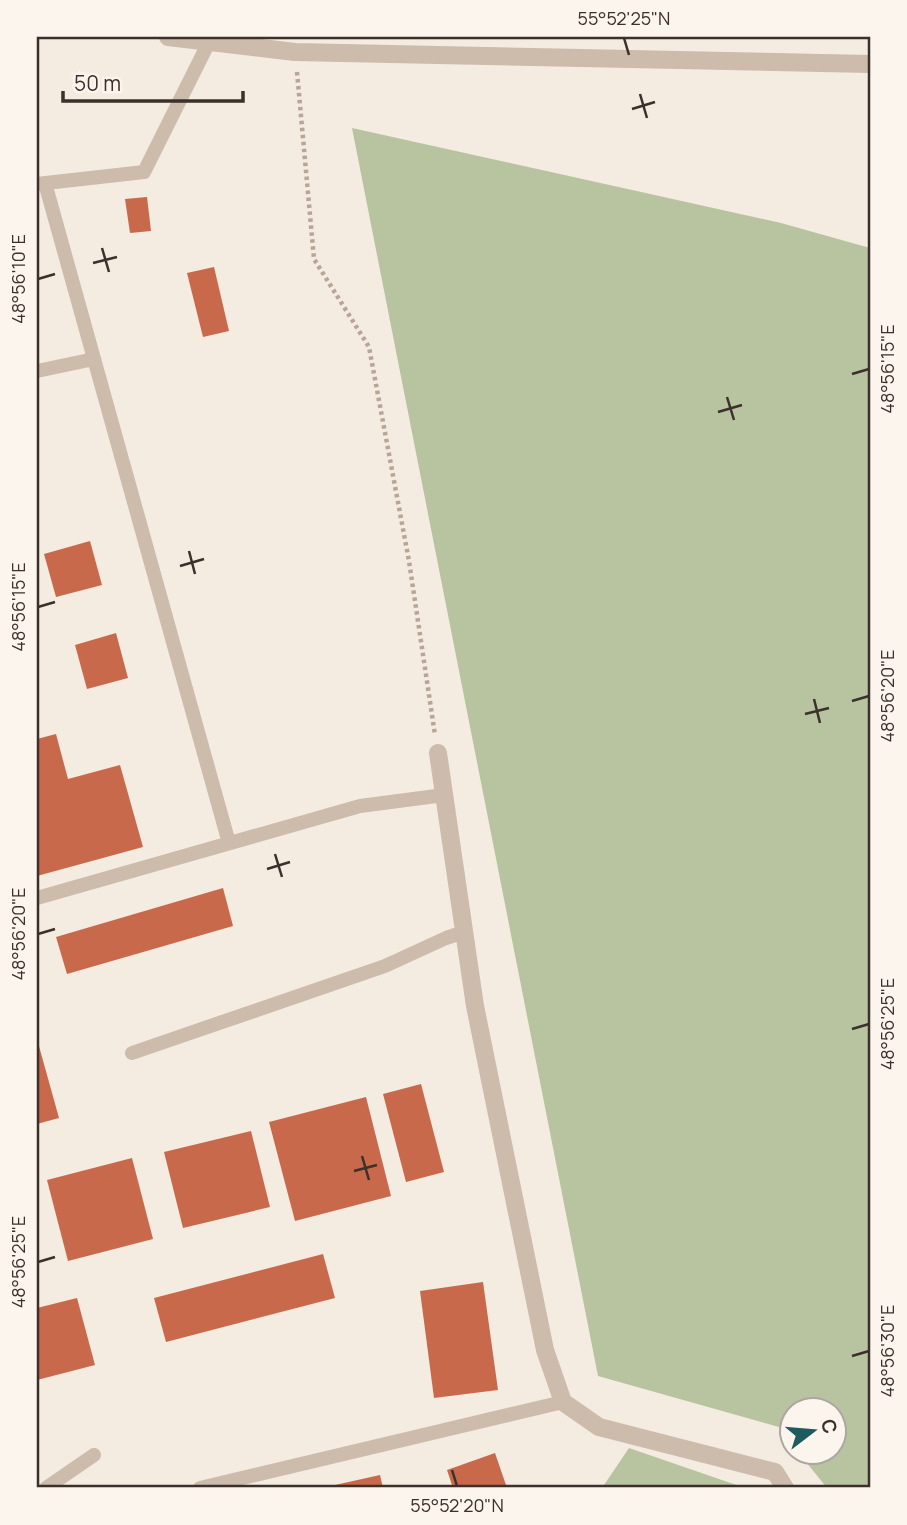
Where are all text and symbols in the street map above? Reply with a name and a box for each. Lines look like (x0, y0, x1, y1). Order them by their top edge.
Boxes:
text: 55°52'25"N (578, 6, 670, 30)
scale bar (63, 60, 243, 104)
text: 50 m (74, 69, 121, 97)
text: 48°56'10"E (6, 234, 30, 324)
text: 48°56'15"E (875, 324, 899, 414)
text: 48°56'15"E (6, 562, 30, 652)
text: 48°56'20"E (875, 649, 899, 743)
text: 48°56'20"E (6, 887, 30, 981)
text: 48°56'25"E (875, 978, 899, 1070)
text: 48°56'25"E (6, 1216, 30, 1308)
text: 48°56'30"E (875, 1305, 899, 1397)
north arrow (778, 1396, 848, 1466)
text: С (815, 1416, 844, 1437)
text: 55°52'20"N (410, 1493, 504, 1517)

